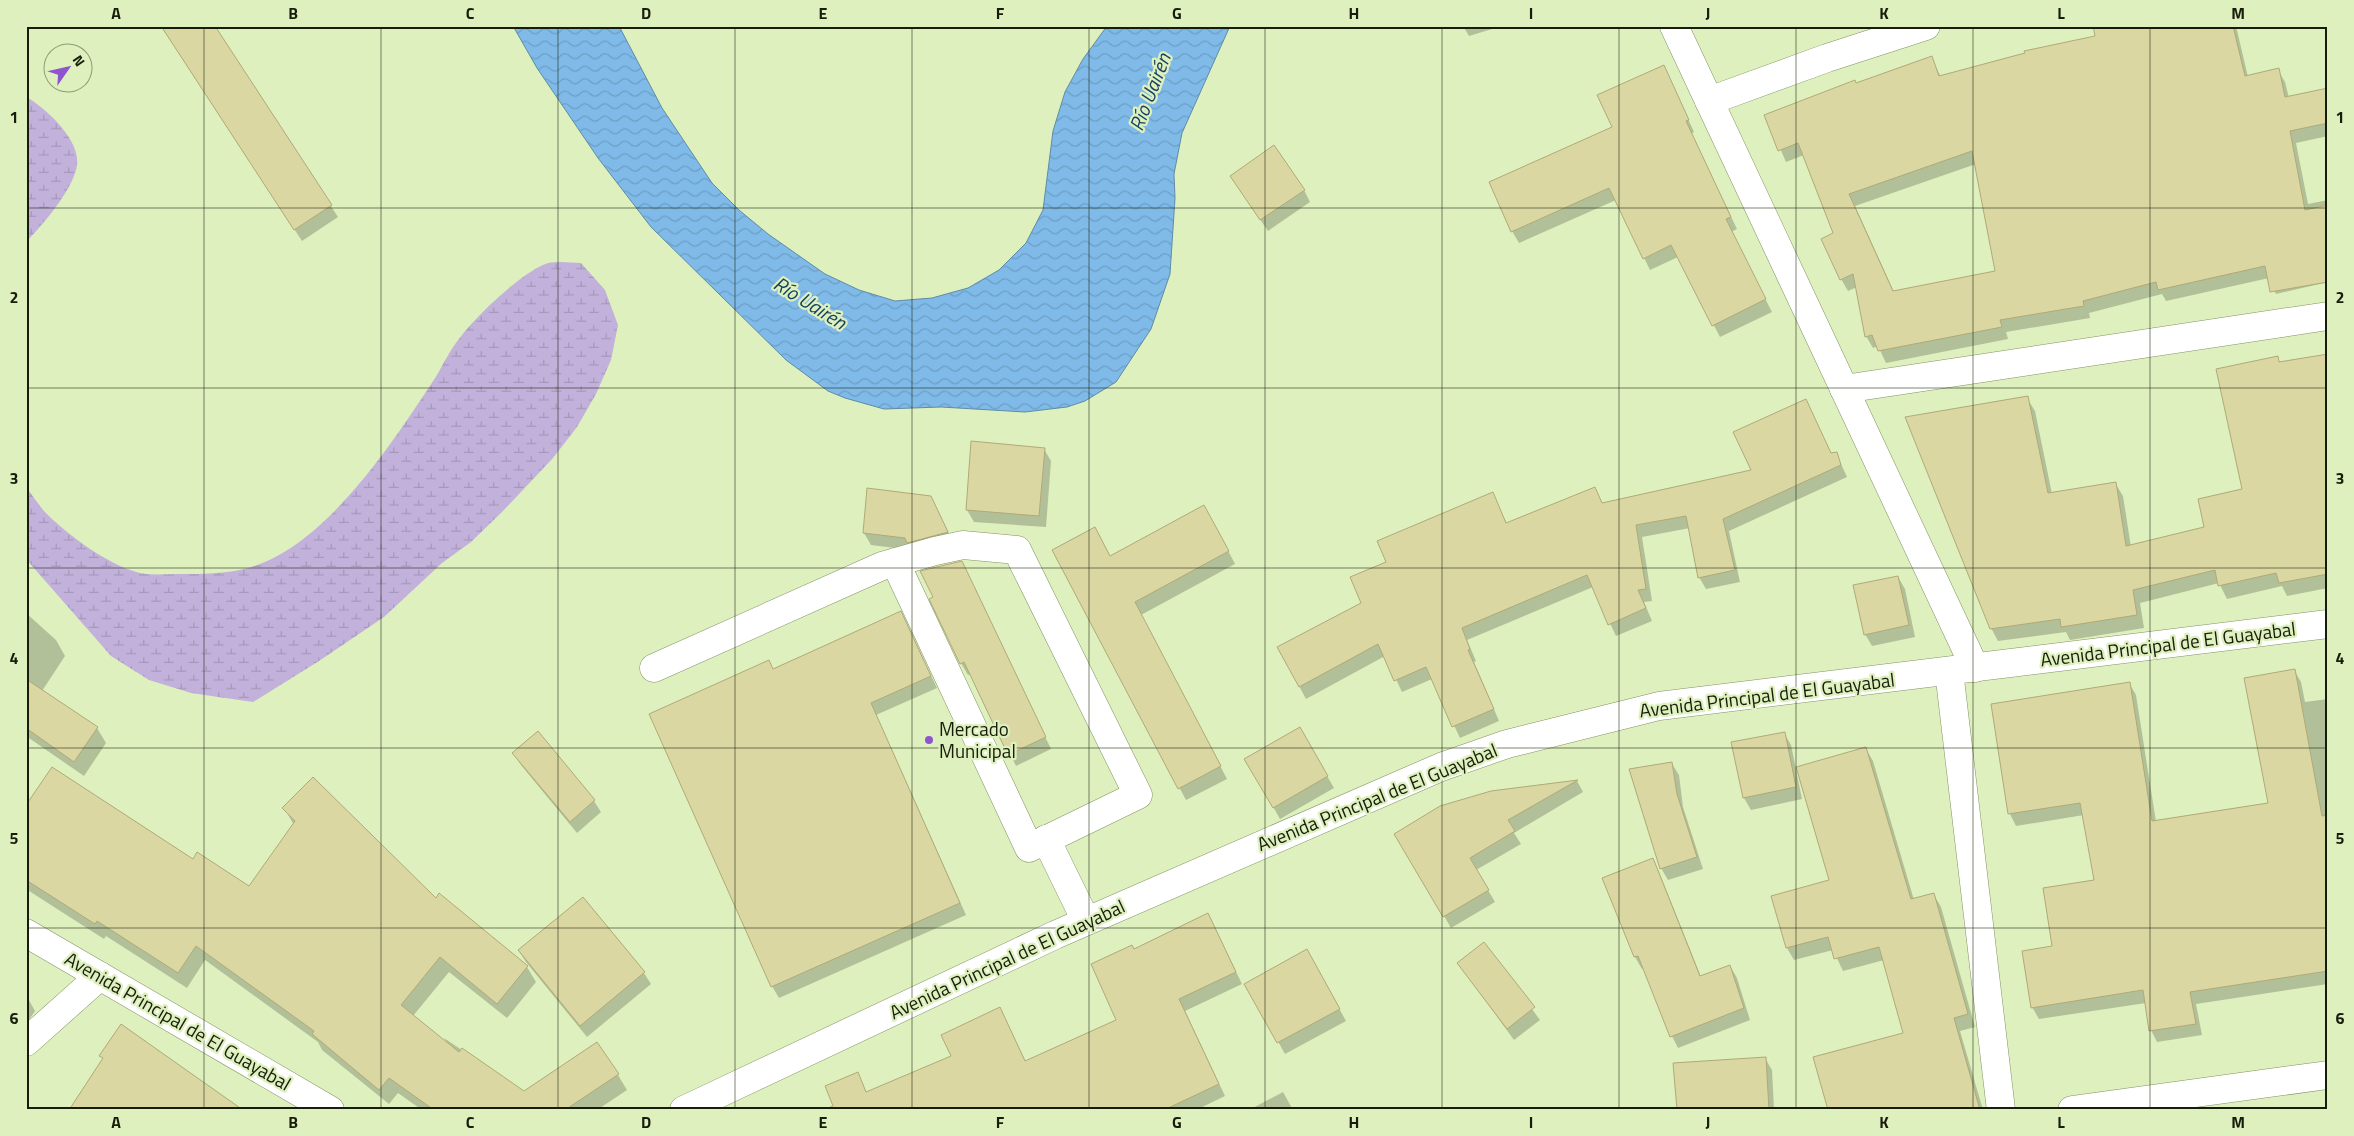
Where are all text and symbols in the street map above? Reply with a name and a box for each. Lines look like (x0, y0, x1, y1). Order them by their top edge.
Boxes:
text: A (111, 1, 121, 25)
text: B (288, 1, 298, 25)
text: C (466, 1, 475, 25)
text: D (641, 1, 651, 25)
text: E (819, 1, 828, 25)
text: F (996, 1, 1005, 25)
text: G (1172, 1, 1182, 25)
text: H (1349, 1, 1359, 25)
text: I (1529, 1, 1533, 25)
text: J (1706, 1, 1710, 25)
text: K (1879, 1, 1889, 25)
text: L (2057, 1, 2065, 25)
text: M (2231, 1, 2245, 25)
north arrow (42, 42, 92, 92)
water label: Río Uairén (1121, 48, 1179, 135)
text: N (68, 51, 91, 70)
text: 1 (10, 105, 18, 129)
text: 1 (2336, 105, 2344, 129)
water label: Río Uairén (768, 268, 854, 338)
text: 2 (10, 285, 18, 309)
text: 2 (2336, 285, 2344, 309)
text: 3 (10, 466, 18, 490)
text: 3 (2336, 466, 2344, 490)
street label: Avenida Principal de El Guayabal (2039, 613, 2297, 674)
text: 4 (10, 646, 19, 670)
text: 4 (2336, 646, 2345, 670)
street label: Avenida Principal de El Guayabal (1638, 664, 1896, 725)
place label: Mercado Municipal (939, 714, 1016, 765)
marker: Mercado Municipal (923, 734, 935, 746)
street label: Avenida Principal de El Guayabal (1252, 735, 1501, 858)
text: 5 (10, 826, 19, 850)
text: 5 (2336, 826, 2345, 850)
street label: Avenida Principal de El Guayabal (884, 891, 1129, 1026)
street label: Avenida Principal de El Guayabal (60, 944, 297, 1097)
text: 6 (10, 1006, 19, 1030)
text: 6 (2336, 1006, 2345, 1030)
text: A (111, 1110, 121, 1134)
text: B (288, 1110, 298, 1134)
text: C (466, 1110, 475, 1134)
text: D (641, 1110, 651, 1134)
text: E (819, 1110, 828, 1134)
text: F (996, 1110, 1005, 1134)
text: G (1172, 1110, 1182, 1134)
text: H (1349, 1110, 1359, 1134)
text: I (1529, 1110, 1533, 1134)
text: J (1706, 1110, 1710, 1134)
text: K (1879, 1110, 1889, 1134)
text: L (2057, 1110, 2065, 1134)
text: M (2231, 1110, 2245, 1134)

